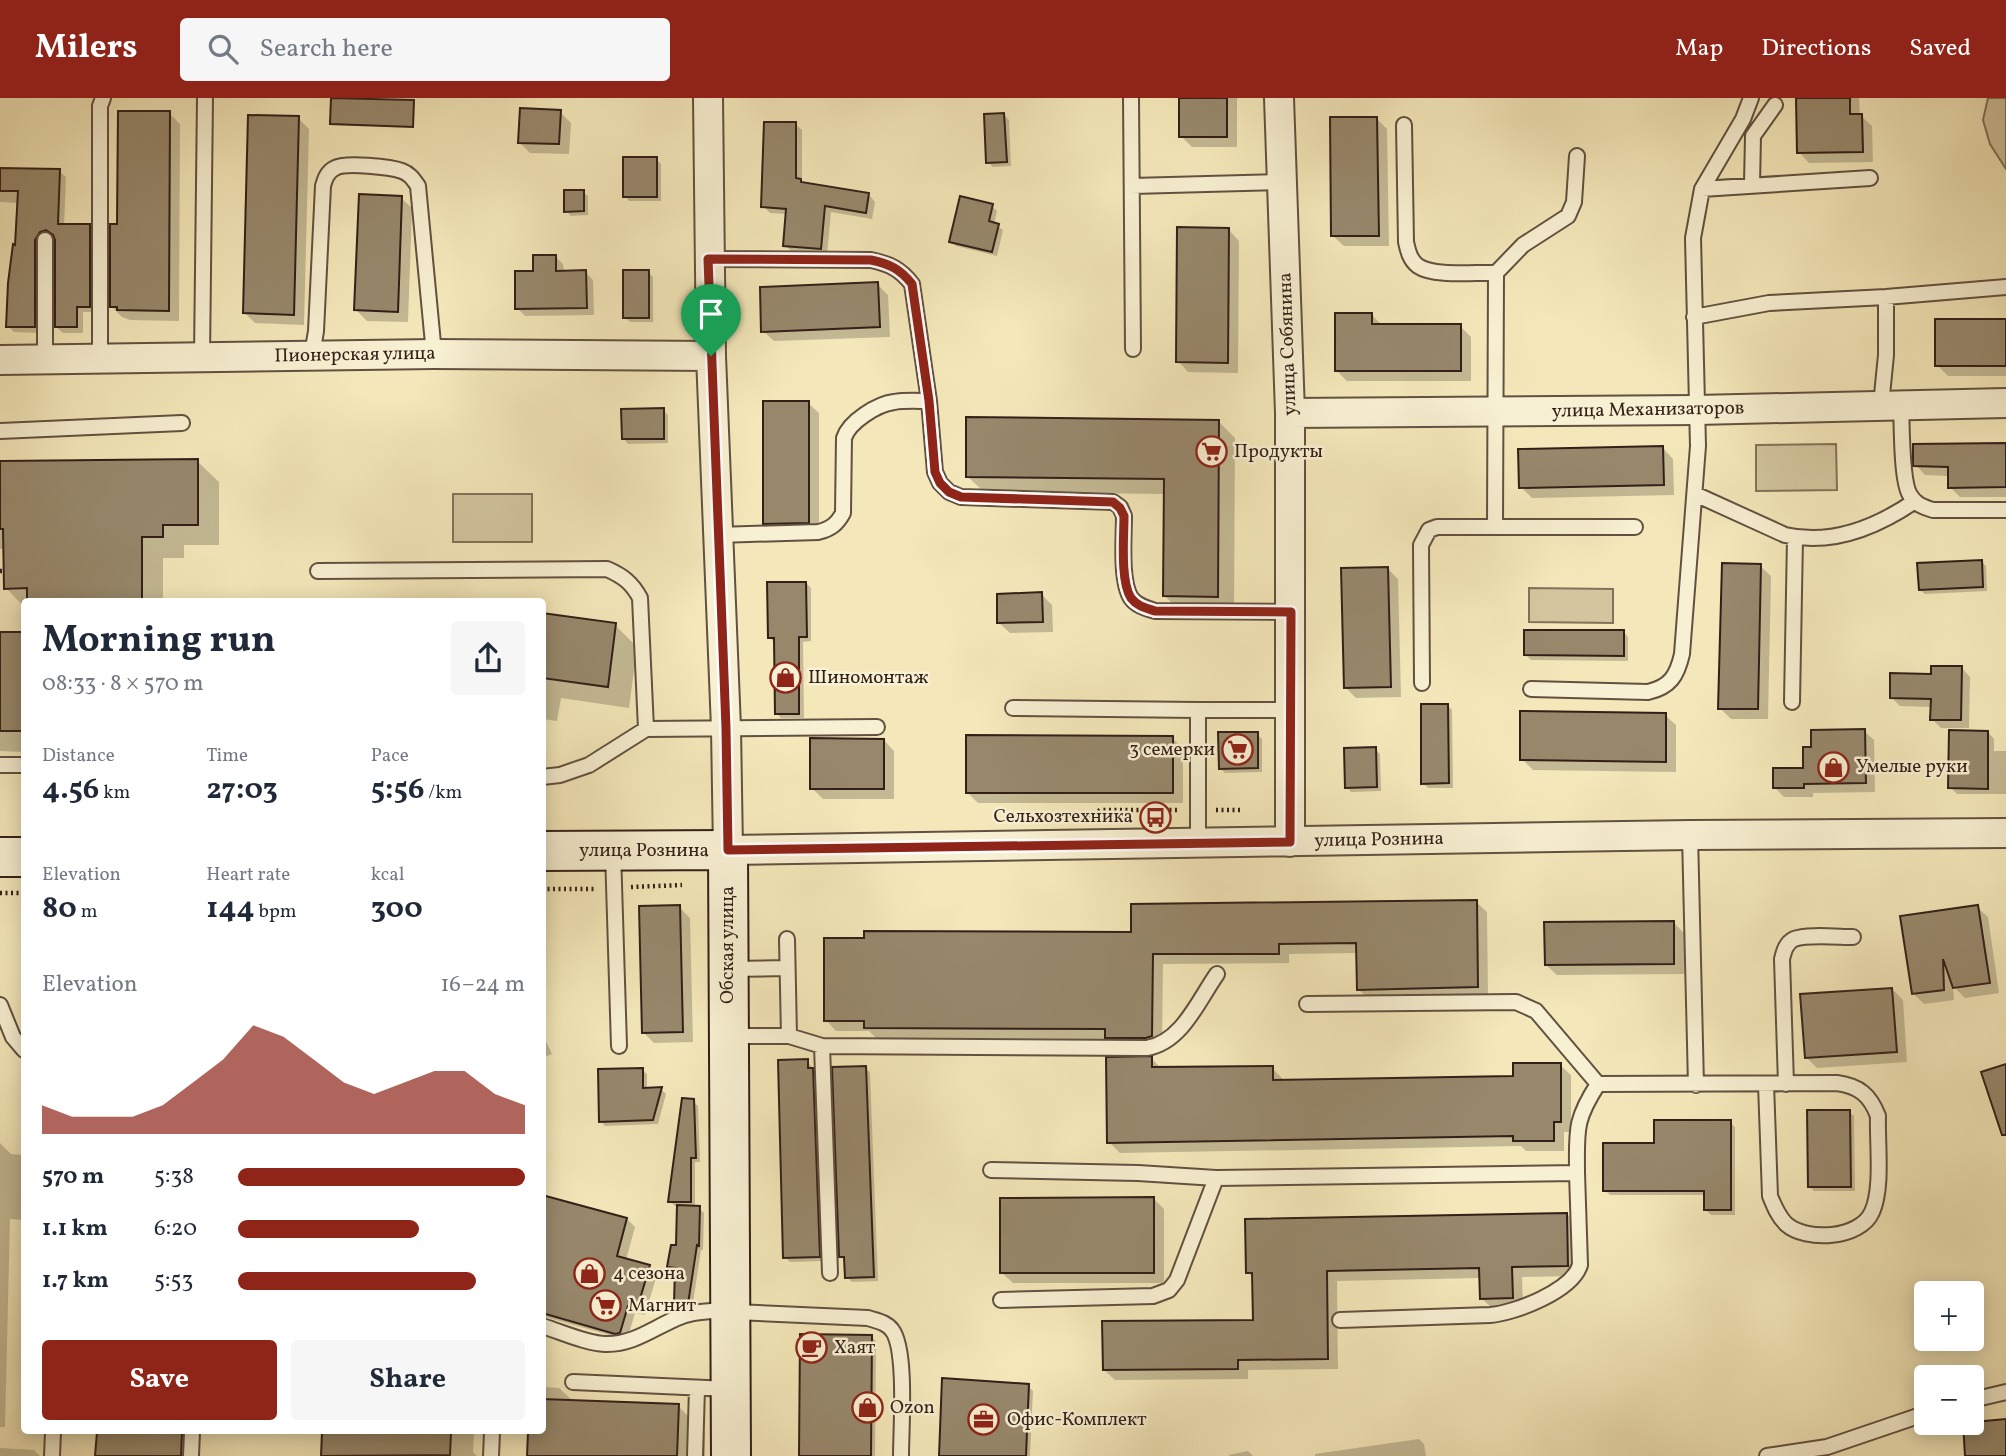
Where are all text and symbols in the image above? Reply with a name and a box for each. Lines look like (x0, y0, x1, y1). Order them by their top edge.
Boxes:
search box (180, 18, 670, 81)
text: Milers (35, 26, 138, 72)
icon: search (204, 30, 242, 68)
text: Search here (260, 31, 393, 67)
text: Map (1675, 32, 1723, 66)
text: Directions (1761, 32, 1871, 66)
text: Saved (1909, 32, 1971, 66)
street label: улица Собянина (1273, 272, 1303, 416)
pin (681, 284, 741, 356)
icon: arrive (692, 295, 730, 333)
street label: Пионерская улица (274, 341, 436, 369)
street label: улица Механизаторов (1551, 395, 1745, 425)
supermarket icon: Продукты (1194, 435, 1228, 469)
place label: Продукты (1234, 439, 1323, 465)
text: Morning run (42, 615, 276, 668)
button: share (451, 621, 525, 695)
shop icon: Шиномонтаж (768, 661, 802, 695)
place label: Шиномонтаж (808, 665, 929, 691)
text: 08:33 · 8 × 570 m (42, 668, 204, 700)
supermarket icon: 3 семерки (1221, 733, 1255, 767)
place label: 3 семерки (1129, 737, 1215, 763)
text: Distance (42, 743, 115, 769)
text: Time (206, 743, 248, 769)
text: Pace (371, 743, 409, 769)
shop icon: Умелые руки (1816, 750, 1850, 784)
place label: Умелые руки (1856, 754, 1968, 780)
text: 4.56 (42, 769, 99, 811)
text: 27:03 (206, 769, 278, 811)
text: 5:56 (371, 769, 425, 811)
text: km (99, 780, 130, 806)
text: /km (425, 780, 462, 806)
bus stop icon: Сельхозтехника (1139, 800, 1173, 834)
place label: Сельхозтехника (993, 804, 1133, 830)
street label: улица Рознина (1314, 826, 1444, 854)
street label: улица Рознина (579, 838, 709, 864)
text: Elevation (42, 862, 121, 888)
text: Heart rate (206, 862, 290, 888)
text: kcal (371, 862, 404, 888)
street label: Обская улица (715, 886, 741, 1004)
text: 80 (42, 888, 77, 930)
text: 144 (206, 888, 255, 930)
text: 300 (371, 888, 423, 930)
text: m (77, 899, 97, 925)
text: bpm (255, 899, 297, 925)
text: Elevation (42, 969, 138, 1001)
text: 16–24 m (440, 969, 525, 1001)
text: 570 m (42, 1161, 104, 1193)
text: 5:38 (154, 1161, 194, 1193)
text: 1.1 km (42, 1213, 108, 1245)
text: 6:20 (154, 1213, 197, 1245)
shop icon: 4 сезона (573, 1257, 607, 1291)
place label: 4 сезона (613, 1261, 685, 1287)
text: 1.7 km (42, 1265, 109, 1297)
text: 5:53 (154, 1265, 193, 1297)
map controls (1914, 1281, 1984, 1435)
button: + (1914, 1281, 1984, 1351)
supermarket icon: Магнит (588, 1289, 622, 1323)
place label: Магнит (628, 1293, 696, 1319)
cafe icon: Хаят (794, 1331, 828, 1365)
place label: Хаят (834, 1335, 876, 1361)
button: Save (42, 1340, 277, 1420)
button: Share (291, 1340, 525, 1420)
button: − (1914, 1365, 1984, 1435)
shop icon: Ozon (850, 1391, 884, 1425)
place label: Ozon (890, 1395, 935, 1421)
office icon: Офис-Комплект (967, 1403, 1001, 1437)
place label: Офис-Комплект (1007, 1407, 1147, 1433)

